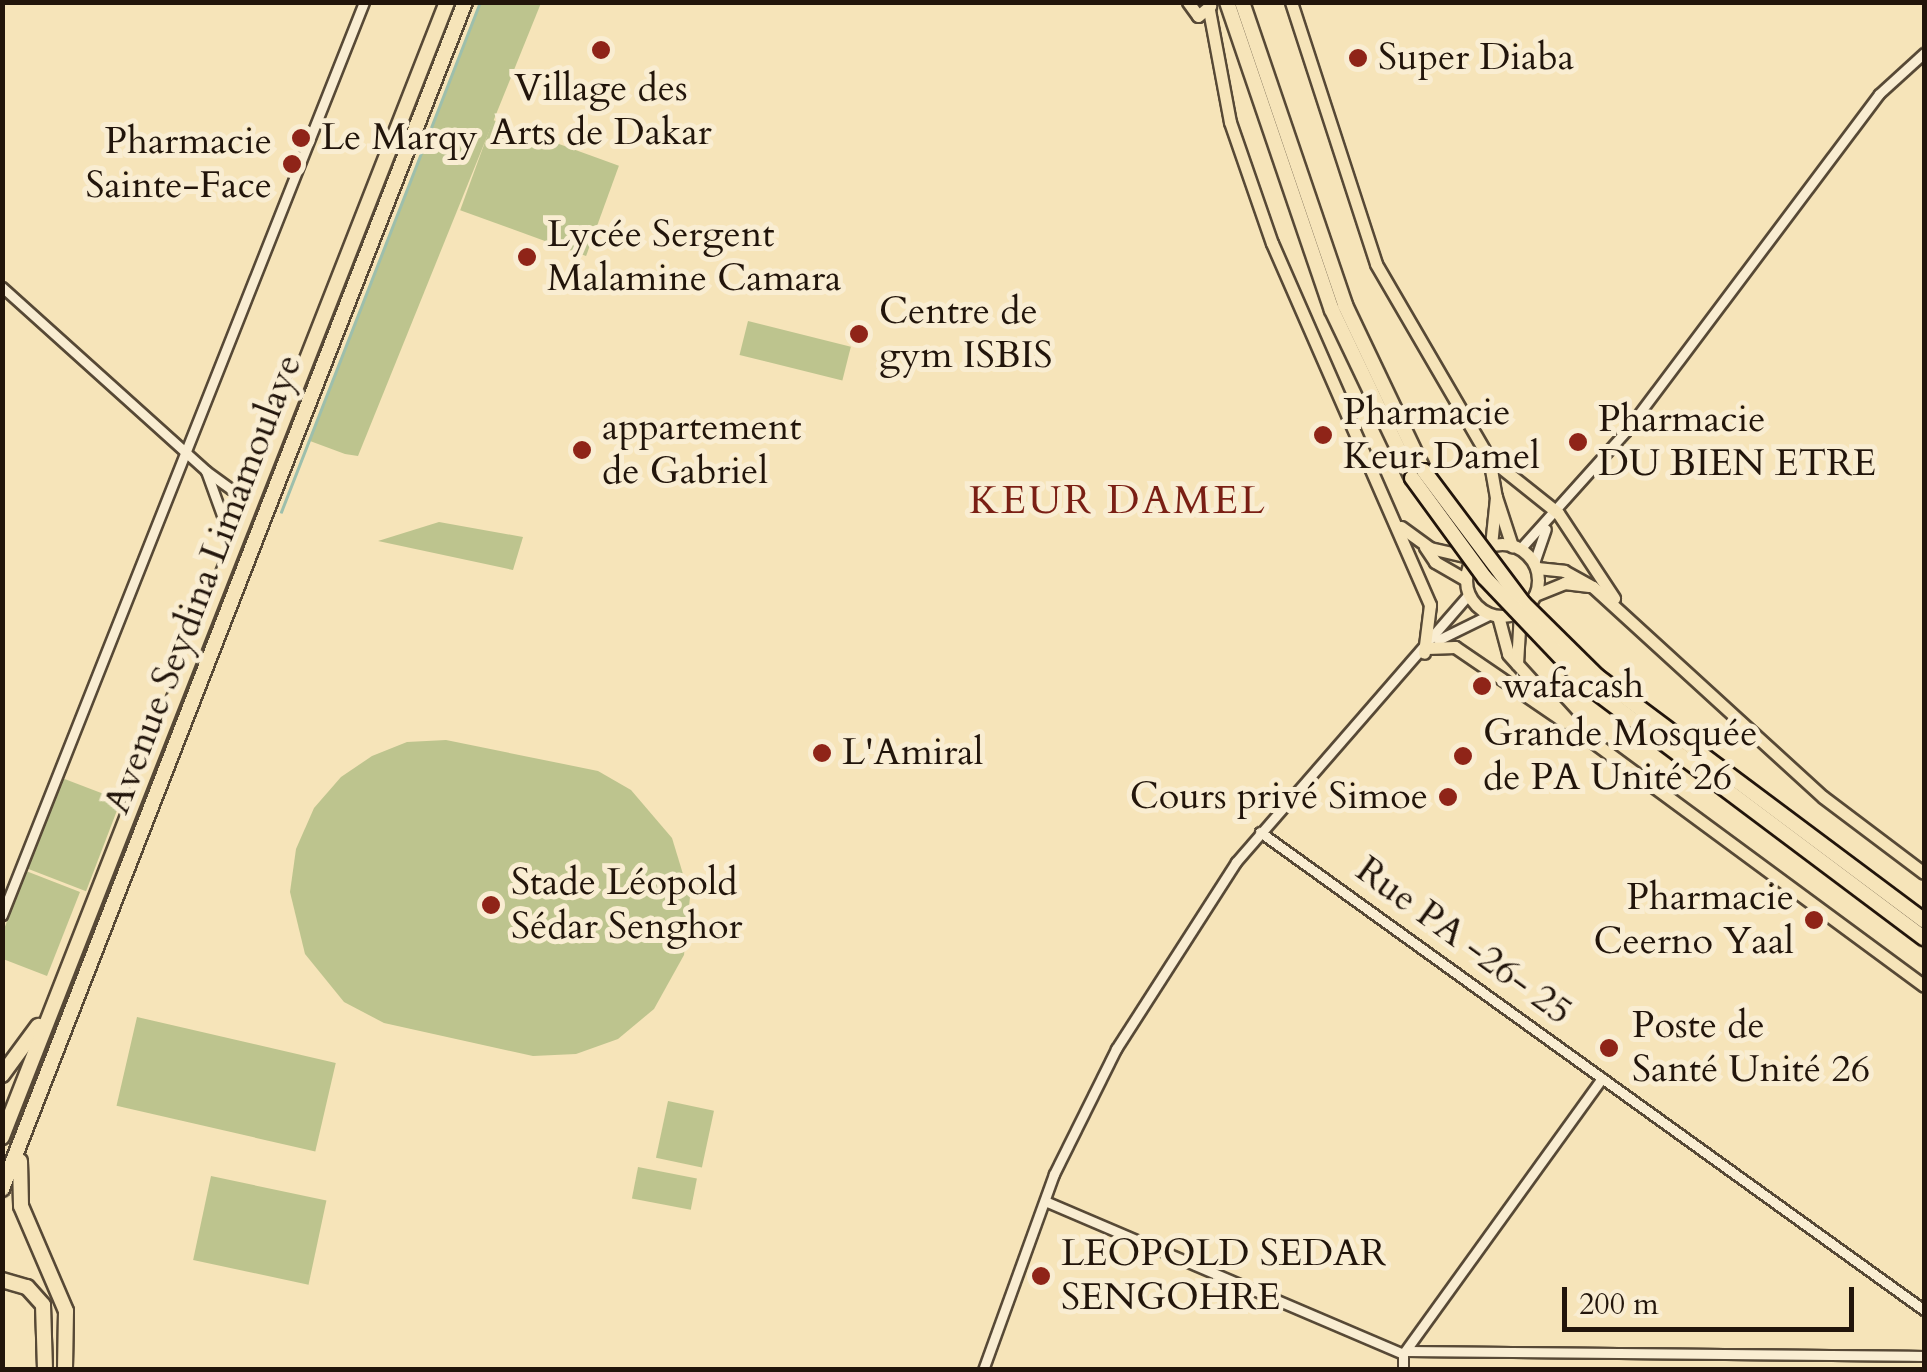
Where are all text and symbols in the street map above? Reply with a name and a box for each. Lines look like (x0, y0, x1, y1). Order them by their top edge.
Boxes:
place label: Super Diaba (1378, 35, 1574, 81)
marker: Village des Arts de Dakar (590, 39, 612, 61)
marker: Super Diaba (1347, 47, 1369, 69)
place label: Village des Arts de Dakar (490, 66, 712, 156)
place label: Le Marqy (321, 115, 478, 161)
place label: Pharmacie Sainte-Face (85, 119, 272, 208)
marker: Le Marqy (290, 127, 312, 149)
marker: Pharmacie Sainte-Face (281, 153, 303, 175)
place label: Lycée Sergent Malamine Camara (547, 212, 842, 302)
marker: Lycée Sergent Malamine Camara (516, 246, 538, 268)
place label: Centre de gym ISBIS (879, 289, 1053, 378)
marker: Centre de gym ISBIS (848, 323, 870, 345)
street label: Avenue Seydina Limamoulaye (94, 348, 312, 820)
place label: Pharmacie Keur Damel (1343, 390, 1540, 479)
place label: Pharmacie DU BIEN ETRE (1598, 397, 1876, 486)
place label: appartement de Gabriel (602, 405, 801, 494)
marker: Pharmacie Keur Damel (1312, 424, 1334, 446)
marker: Pharmacie DU BIEN ETRE (1567, 431, 1589, 453)
marker: appartement de Gabriel (571, 439, 593, 461)
district label: KEUR DAMEL (969, 477, 1267, 525)
place label: wafacash (1502, 663, 1644, 709)
marker: wafacash (1471, 675, 1493, 697)
place label: Grande Mosquée de PA Unité 26 (1483, 711, 1757, 801)
place label: L'Amiral (842, 730, 983, 776)
marker: L'Amiral (811, 742, 833, 764)
marker: Grande Mosquée de PA Unité 26 (1452, 745, 1474, 767)
place label: Cours privé Simoe (1130, 774, 1428, 820)
marker: Cours privé Simoe (1437, 786, 1459, 808)
street label: Rue PA -26- 25 (1347, 847, 1581, 1035)
place label: Stade Léopold Sédar Senghor (511, 860, 742, 949)
place label: Pharmacie Ceerno Yaal (1593, 875, 1794, 964)
marker: Stade Léopold Sédar Senghor (480, 894, 502, 916)
marker: Pharmacie Ceerno Yaal (1803, 909, 1825, 931)
place label: Poste de Santé Unité 26 (1632, 1003, 1870, 1092)
marker: Poste de Santé Unité 26 (1596, 1035, 1622, 1061)
place label: LEOPOLD SEDAR SENGOHRE (1061, 1231, 1386, 1320)
marker: LEOPOLD SEDAR SENGOHRE (1030, 1265, 1052, 1287)
scale bar (1567, 1267, 1860, 1329)
text: 200 m (1579, 1284, 1659, 1325)

